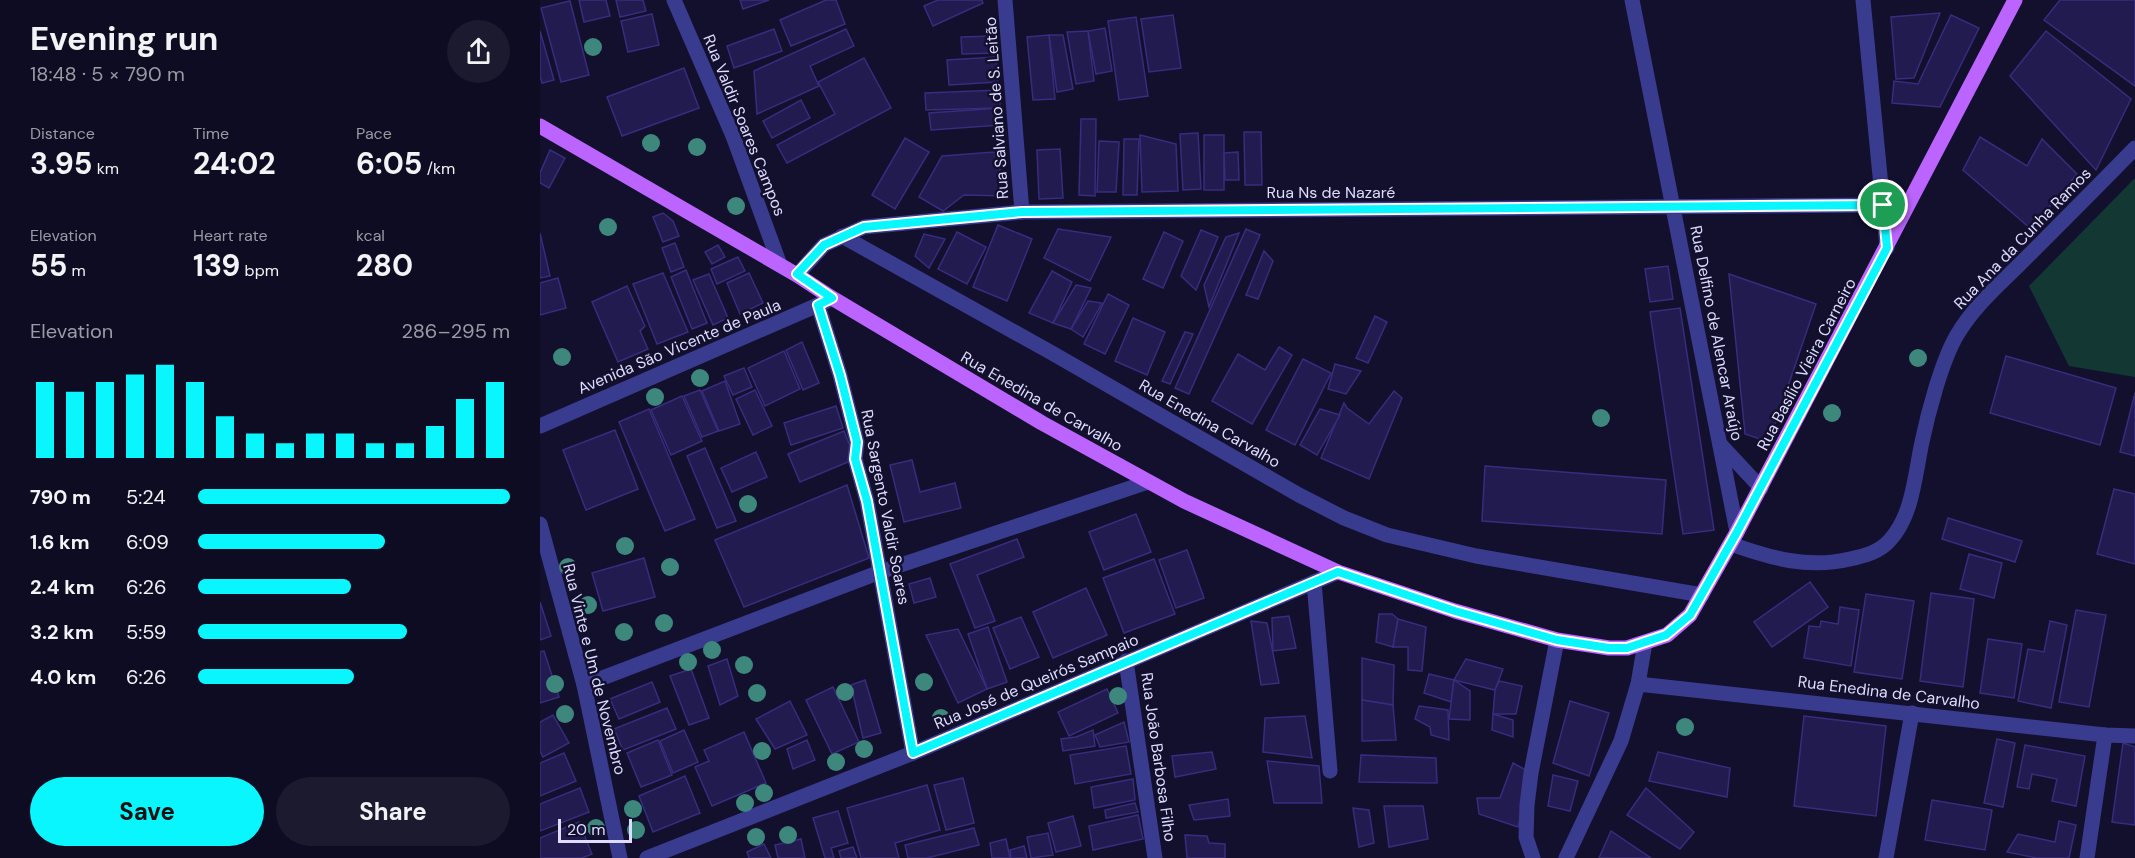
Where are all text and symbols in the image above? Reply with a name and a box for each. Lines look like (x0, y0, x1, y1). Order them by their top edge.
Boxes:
street label: Rua Salviano de S. Leitão (980, 16, 1013, 200)
text: Evening run (30, 17, 218, 60)
button: share (447, 20, 510, 83)
street label: Rua Valdir Soares Campos (698, 31, 791, 219)
text: 18:48 · 5 × 790 m (30, 61, 185, 87)
text: Distance (30, 123, 95, 144)
text: Time (193, 123, 229, 144)
text: Pace (356, 123, 392, 144)
text: 3.95 (30, 144, 92, 183)
text: 24:02 (193, 144, 276, 183)
text: 6:05 (356, 144, 422, 183)
text: km (92, 158, 119, 179)
text: /km (422, 158, 455, 179)
street label: Rua Ana da Cunha Ramos (1949, 163, 2096, 314)
pin (1857, 179, 1908, 230)
street label: Rua Ns de Nazaré (1267, 182, 1395, 203)
icon: arrive (1866, 188, 1899, 221)
street label: Rua Delfino de Alencar Araújo (1685, 224, 1748, 443)
text: Elevation (30, 225, 97, 246)
text: Heart rate (193, 225, 268, 246)
text: kcal (356, 225, 385, 246)
text: 55 (30, 246, 67, 285)
text: 139 (193, 246, 240, 285)
text: 280 (356, 246, 413, 285)
text: m (67, 260, 86, 281)
text: bpm (240, 260, 279, 281)
street label: Rua Basílio Vieira Carneiro (1752, 274, 1861, 454)
street label: Avenida São Vicente de Paula (575, 294, 784, 399)
text: Elevation (30, 318, 113, 344)
text: 286–295 m (402, 318, 510, 344)
street label: Rua Enedina de Carvalho (957, 346, 1126, 456)
street label: Rua Enedina Carvalho (1135, 374, 1284, 473)
street label: Rua Sargento Valdir Soares (856, 408, 915, 606)
text: 790 m (30, 484, 91, 510)
text: 5:24 (126, 484, 166, 510)
text: 1.6 km (30, 529, 89, 555)
text: 6:09 (126, 529, 169, 555)
street label: Rua Vinte e Um de Novembro (558, 561, 631, 777)
text: 2.4 km (30, 574, 95, 600)
text: 6:26 (126, 574, 167, 600)
text: 3.2 km (30, 619, 94, 645)
text: 5:59 (126, 619, 166, 645)
street label: Rua José de Queirós Sampaio (931, 629, 1142, 734)
text: 4.0 km (30, 664, 96, 690)
text: 6:26 (126, 664, 167, 690)
street label: Rua João Barbosa Filho (1136, 671, 1181, 843)
street label: Rua Enedina de Carvalho (1797, 671, 1981, 714)
button: Save (30, 777, 264, 846)
button: Share (276, 777, 510, 846)
scale bar (558, 816, 632, 844)
text: 20 m (567, 819, 606, 840)

